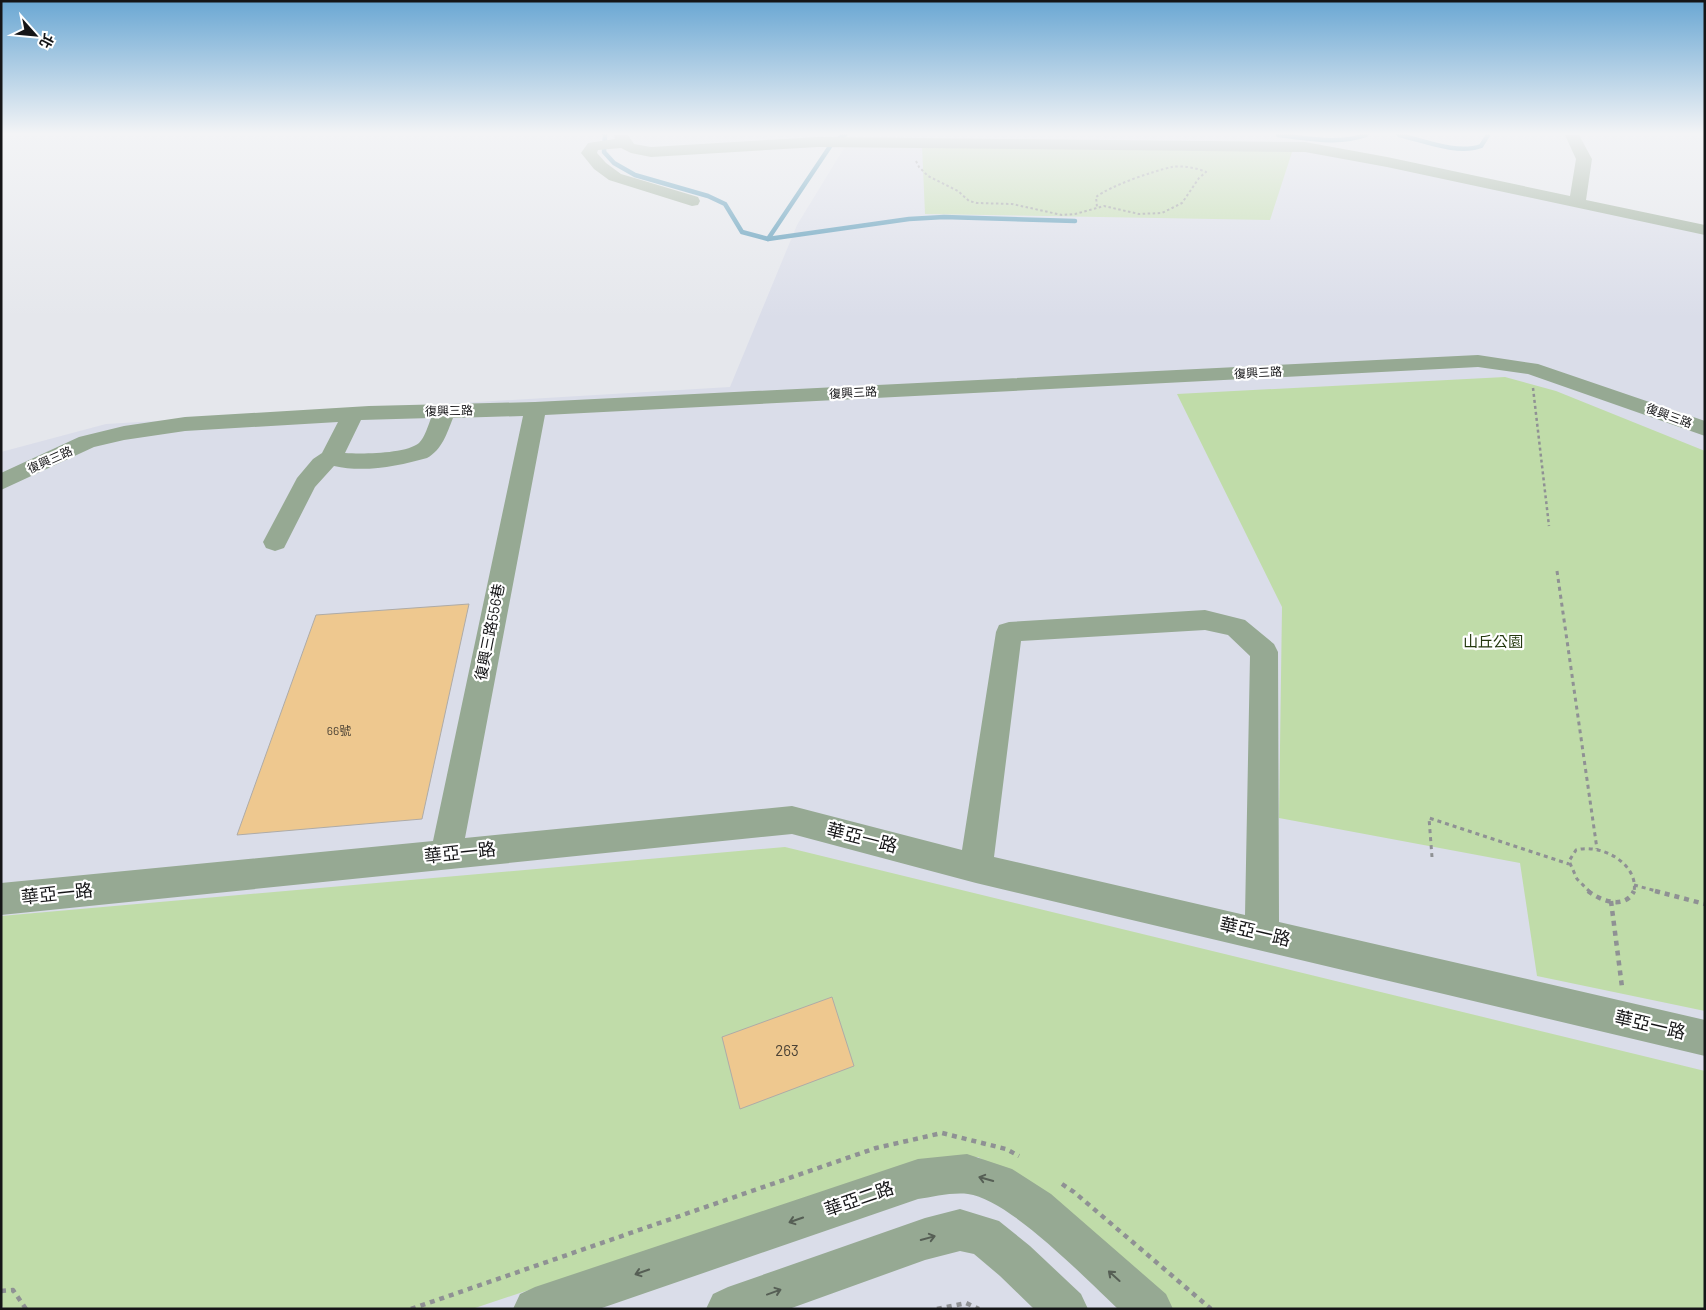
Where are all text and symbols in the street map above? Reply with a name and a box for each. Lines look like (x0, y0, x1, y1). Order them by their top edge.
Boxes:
north arrow (10, 10, 60, 60)
text: 北 (36, 31, 58, 51)
street label: 復興三路 (1234, 364, 1282, 380)
street label: 復興三路 (829, 384, 877, 400)
street label: 復興三路 (1644, 400, 1694, 430)
street label: 復興三路 (425, 403, 473, 417)
street label: 復興三路 (25, 443, 74, 475)
street label: 復興三路556巷 (471, 582, 507, 682)
park label: 山丘公園 (1463, 632, 1523, 650)
house number: 66號 (327, 723, 351, 737)
street label: 華亞一路 (825, 818, 900, 856)
street label: 華亞一路 (423, 837, 497, 867)
street label: 華亞一路 (20, 878, 94, 908)
street label: 華亞一路 (1218, 912, 1293, 950)
street label: 華亞一路 (1613, 1005, 1688, 1043)
house number: 263 (775, 1041, 799, 1059)
one-way arrow (978, 1174, 994, 1184)
street label: 華亞二路 (821, 1176, 896, 1220)
one-way arrow (789, 1216, 804, 1225)
one-way arrow (919, 1233, 935, 1243)
one-way arrow (635, 1268, 650, 1277)
one-way arrow (1108, 1271, 1121, 1282)
one-way arrow (766, 1287, 782, 1296)

